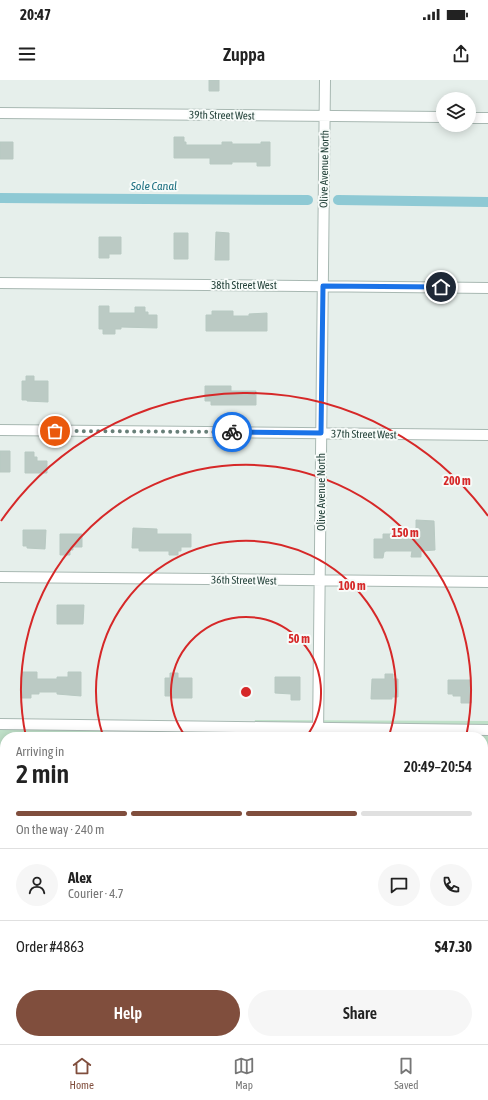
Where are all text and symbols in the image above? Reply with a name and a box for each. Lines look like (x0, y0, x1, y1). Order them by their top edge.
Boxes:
text: 20:47 (20, 6, 51, 23)
icon: menu (16, 43, 38, 65)
icon: share (450, 43, 472, 65)
text: Zuppa (223, 44, 265, 65)
map controls (436, 92, 476, 132)
button: layers (436, 92, 476, 132)
street label: 39th Street West (189, 108, 255, 122)
street label: Olive Avenue North (317, 130, 331, 208)
water label: Sole Canal (130, 179, 177, 193)
pin (424, 270, 458, 304)
icon: home (430, 276, 452, 298)
street label: 38th Street West (211, 279, 277, 291)
courier (212, 412, 252, 452)
pin (38, 414, 72, 448)
icon: bag (44, 420, 66, 442)
icon: bike (221, 421, 243, 443)
street label: 37th Street West (331, 427, 397, 441)
street label: Olive Avenue North (315, 453, 327, 531)
text: 200 m (443, 474, 471, 488)
text: 150 m (391, 526, 419, 540)
street label: 36th Street West (211, 573, 277, 587)
text: 100 m (338, 579, 366, 593)
text: 50 m (288, 632, 310, 646)
centre of rings (239, 685, 253, 699)
text: Arriving in (16, 744, 64, 759)
text: 20:49–20:54 (404, 758, 472, 775)
text: 2 min (16, 759, 69, 789)
text: On the way · 240 m (16, 822, 104, 837)
button: person (16, 864, 58, 906)
button: chat (378, 864, 420, 906)
button: phone (430, 864, 472, 906)
text: Alex (68, 869, 92, 886)
text: Courier · 4.7 (68, 886, 124, 901)
text: Order #4863 (16, 938, 84, 955)
text: $47.30 (435, 938, 472, 955)
button: Help (16, 990, 240, 1036)
button: Share (248, 990, 472, 1036)
tab: Home (70, 1055, 94, 1091)
tab: Map (233, 1055, 255, 1091)
tab: Saved (394, 1055, 418, 1091)

